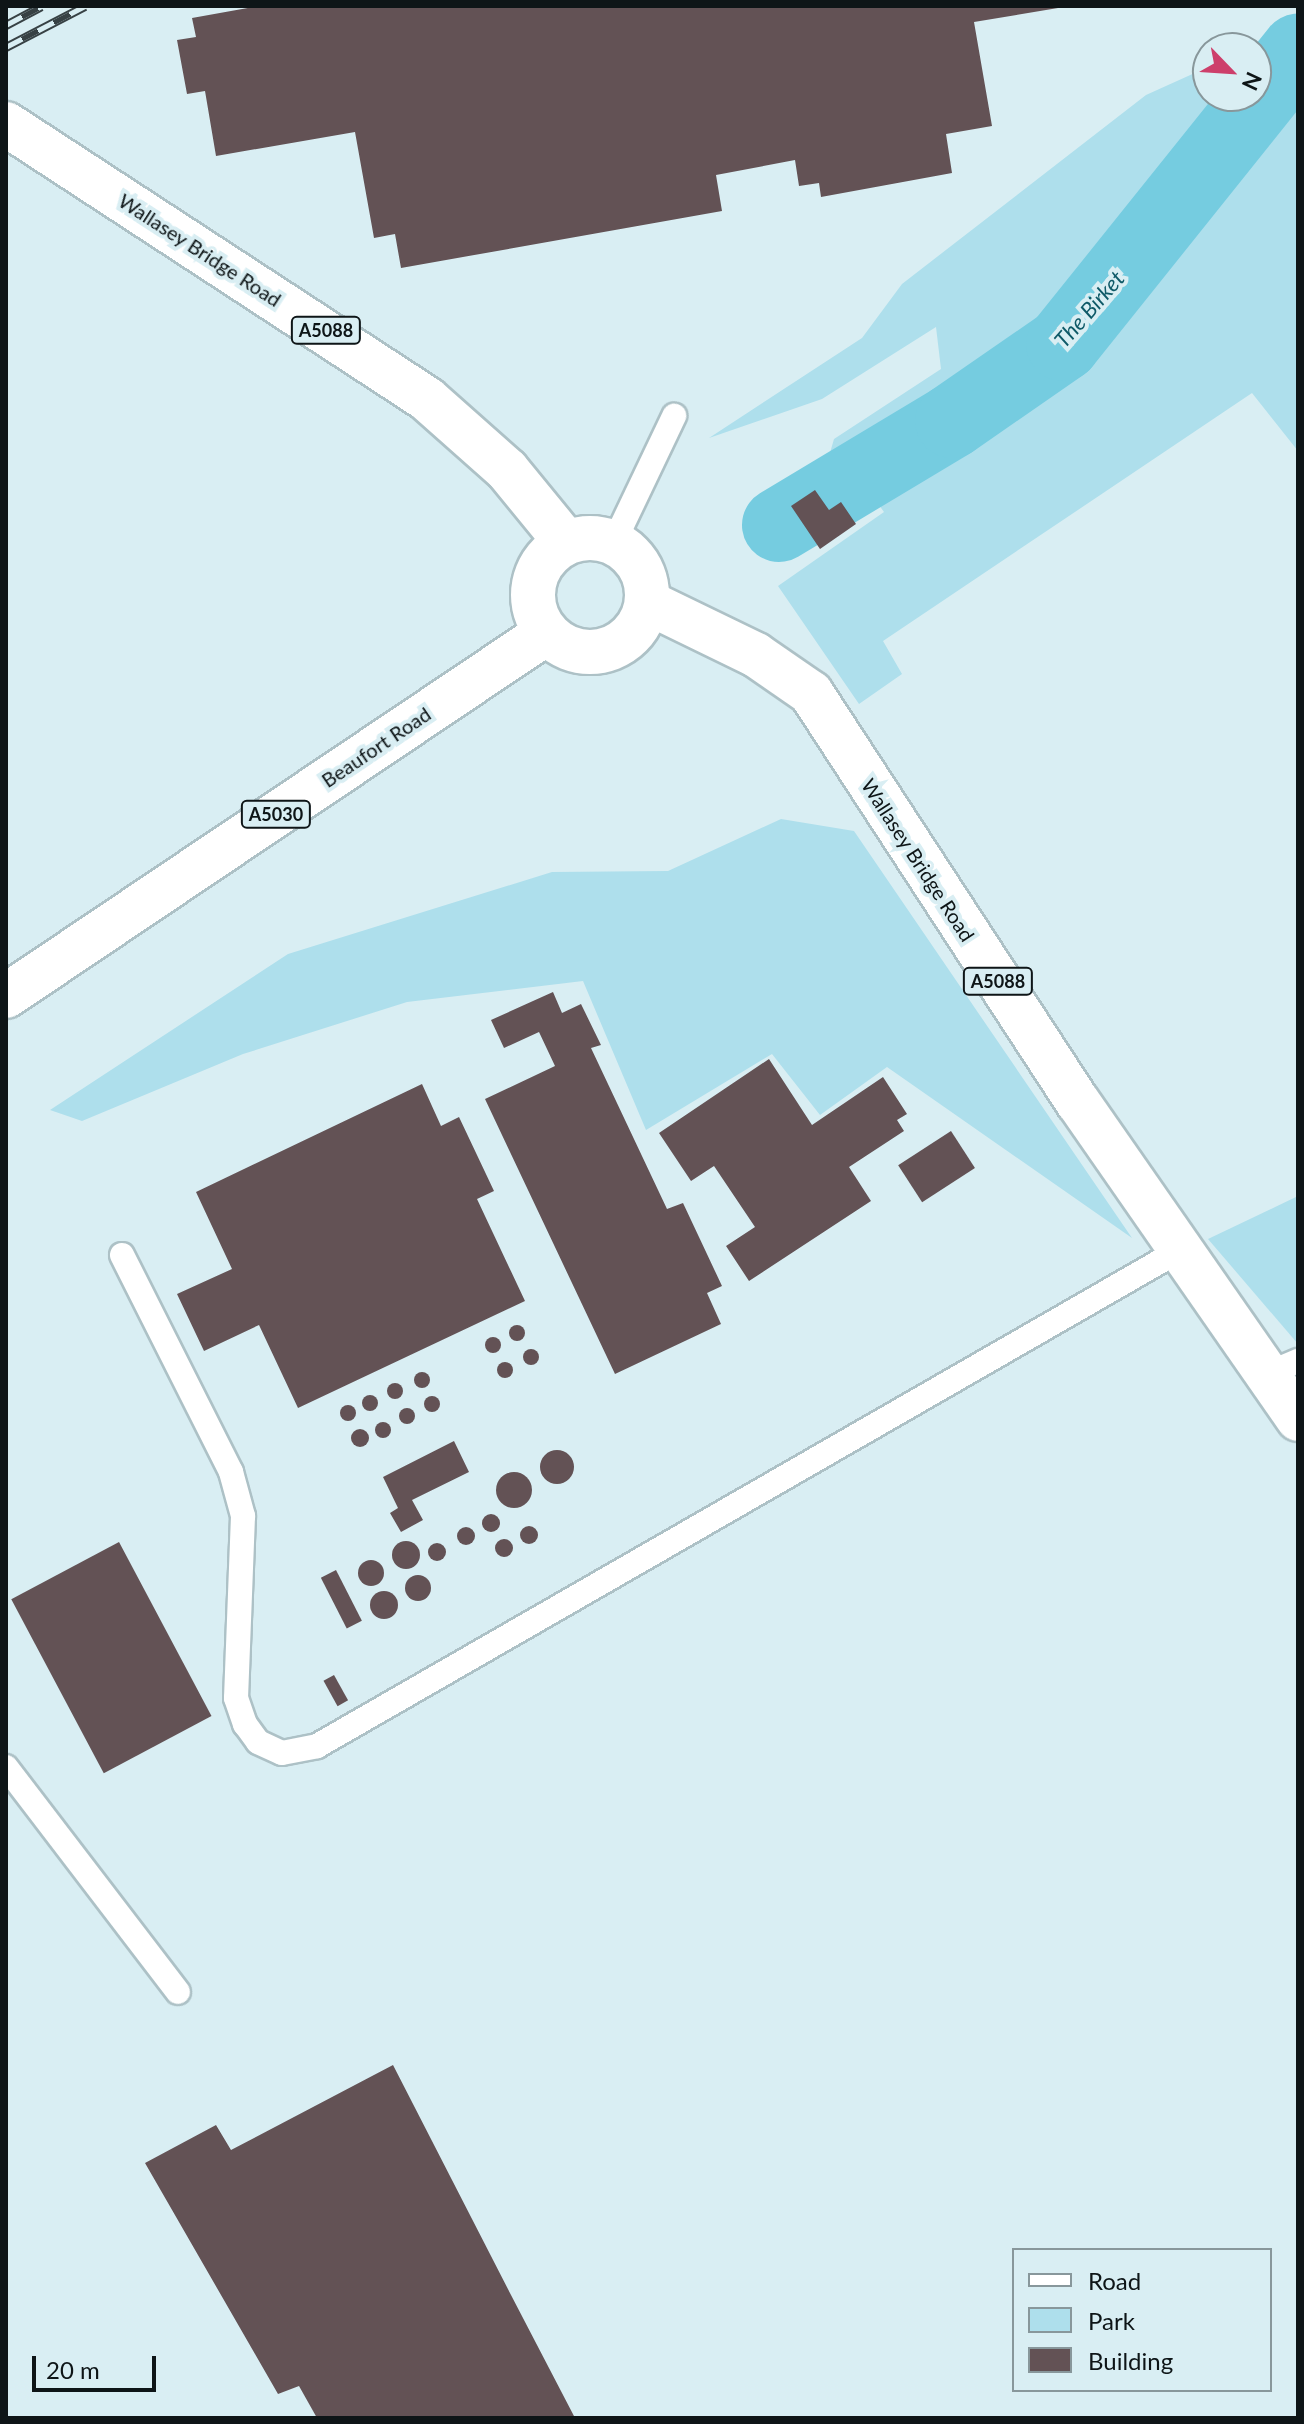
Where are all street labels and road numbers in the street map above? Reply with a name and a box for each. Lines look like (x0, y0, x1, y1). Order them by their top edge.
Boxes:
street label: Wallasey Bridge Road (114, 188, 286, 312)
road number: A5088 (290, 316, 362, 344)
street label: Beaufort Road (317, 702, 435, 792)
street label: Wallasey Bridge Road (856, 774, 980, 946)
road number: A5030 (240, 800, 312, 828)
road number: A5088 (962, 967, 1034, 995)

